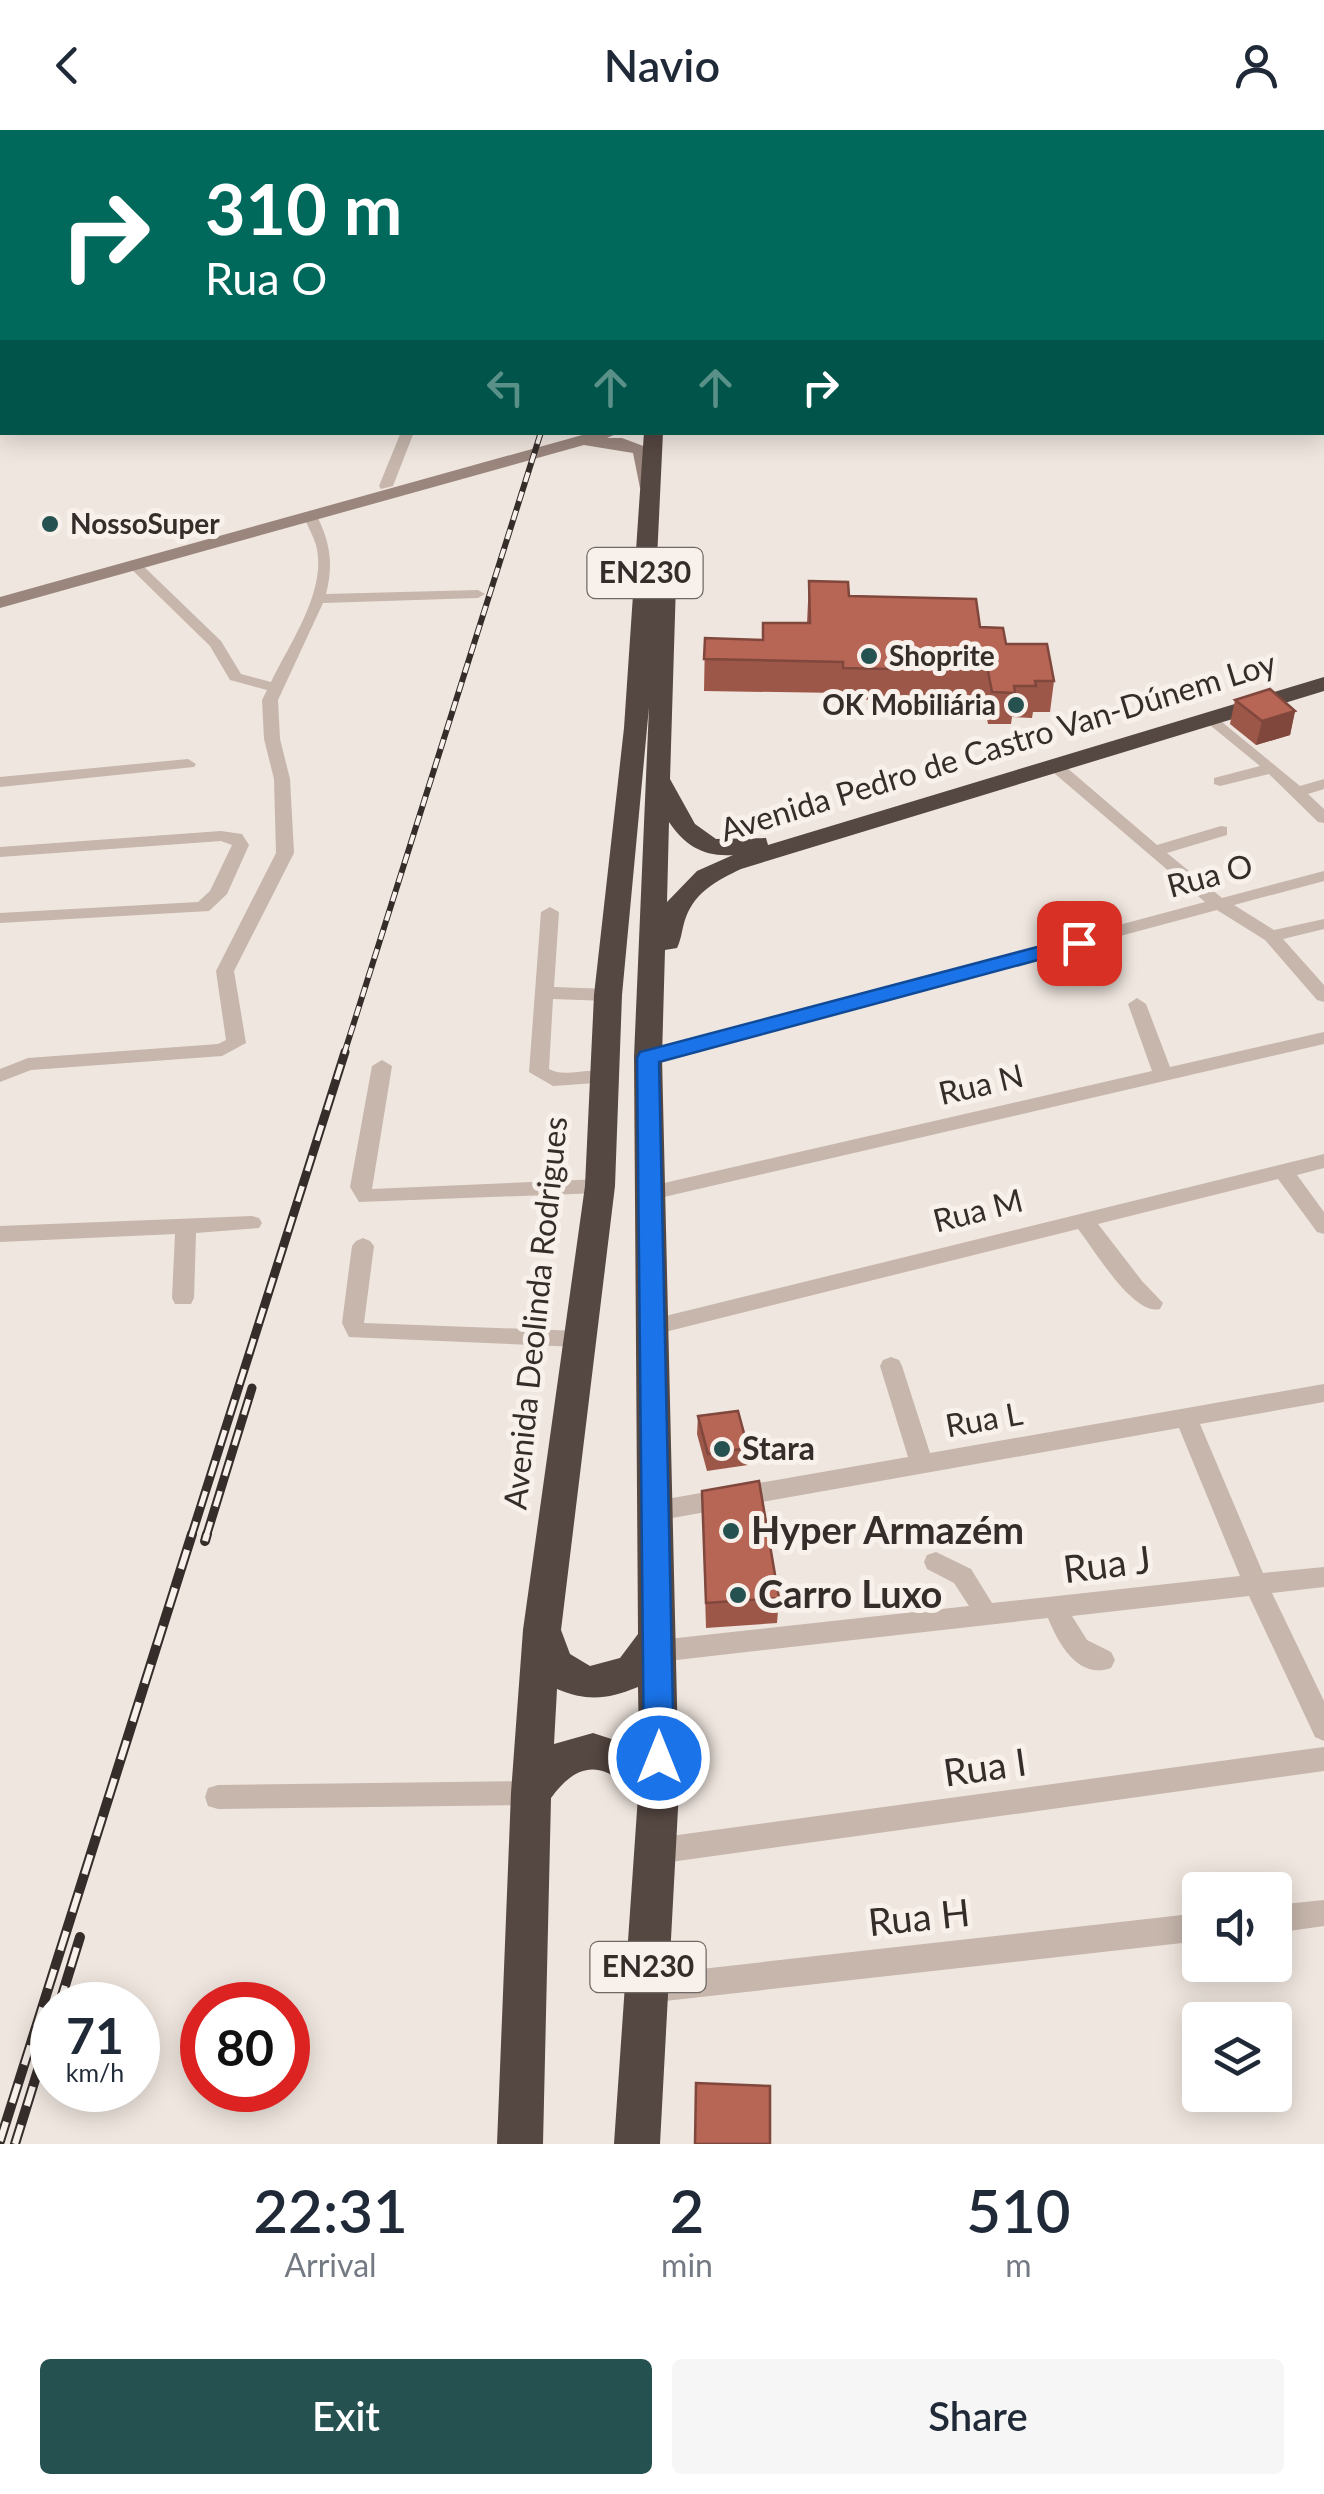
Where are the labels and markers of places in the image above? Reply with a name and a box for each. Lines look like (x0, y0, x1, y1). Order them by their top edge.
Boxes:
place label: NossoSuper (70, 506, 220, 540)
marker: NossoSuper (39, 513, 61, 535)
place label: Shoprite (889, 638, 995, 672)
marker: Shoprite (858, 645, 880, 667)
place label: OK Mobiliária (822, 687, 996, 721)
marker: OK Mobiliária (1005, 694, 1027, 716)
pin (1037, 901, 1122, 986)
place label: Stara (742, 1428, 815, 1467)
marker: Stara (711, 1438, 733, 1460)
place label: Hyper Armazém (751, 1506, 1024, 1552)
marker: Hyper Armazém (720, 1520, 742, 1542)
place label: Carro Luxo (758, 1570, 942, 1616)
marker: Carro Luxo (727, 1584, 749, 1606)

